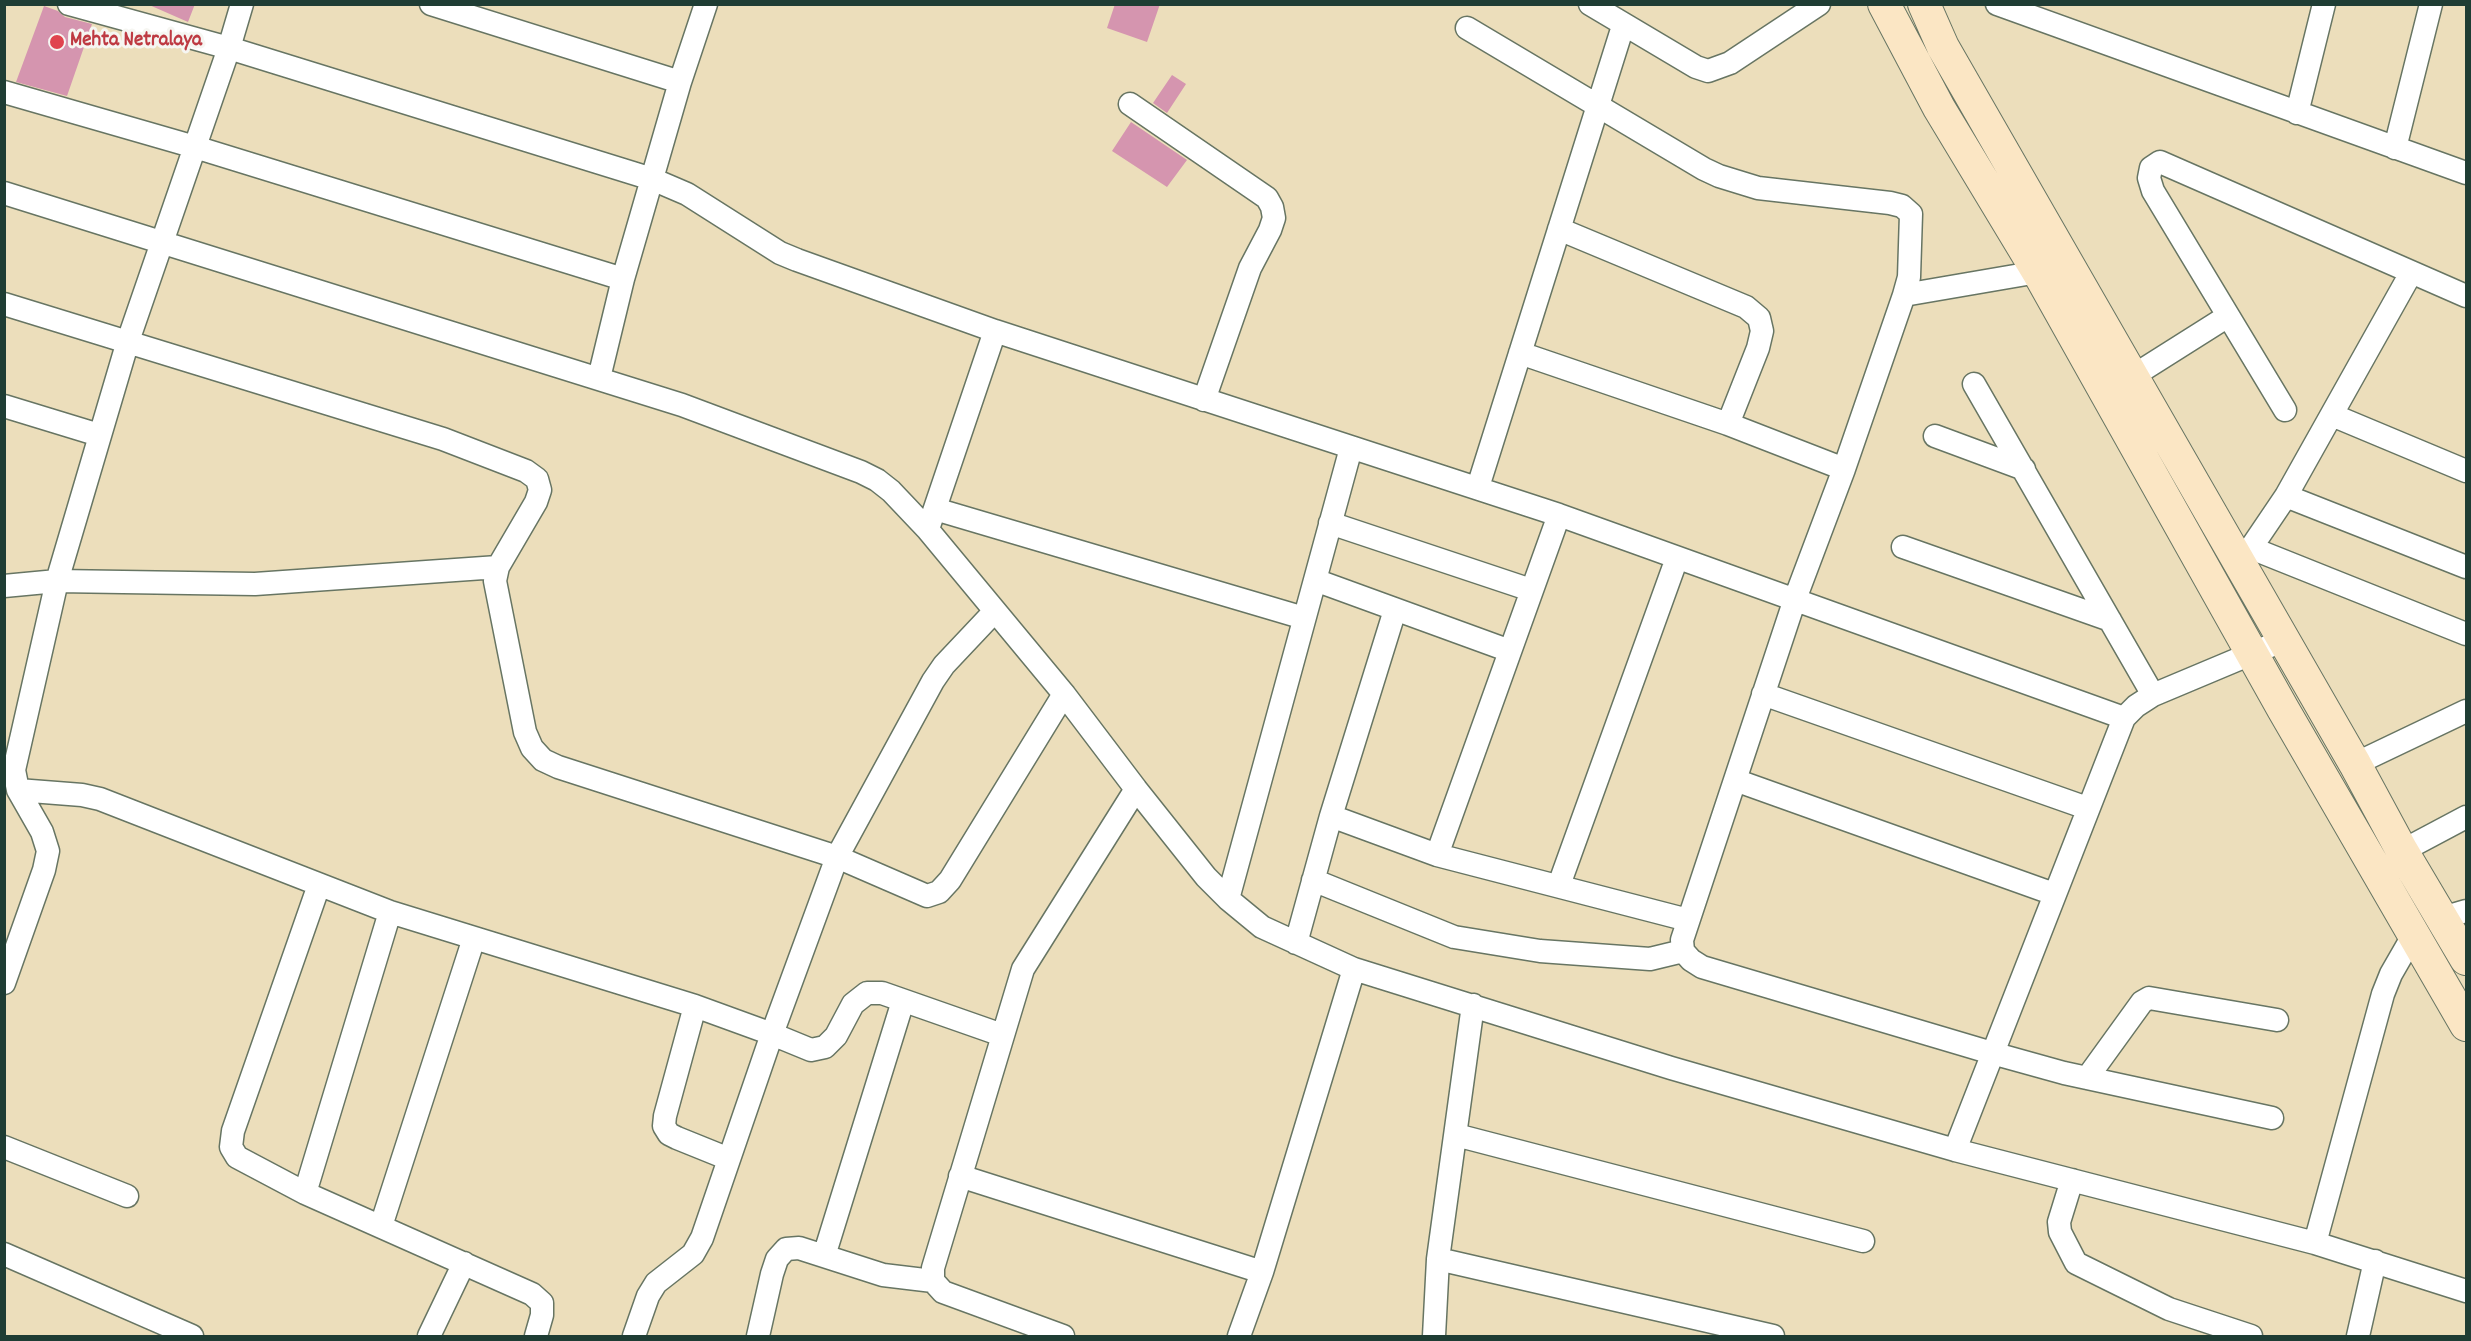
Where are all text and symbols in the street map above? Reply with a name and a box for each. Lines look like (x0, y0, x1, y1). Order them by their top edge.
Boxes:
place label: Mehta Netralaya (70, 29, 202, 55)
marker: Mehta Netralaya (48, 33, 66, 51)

